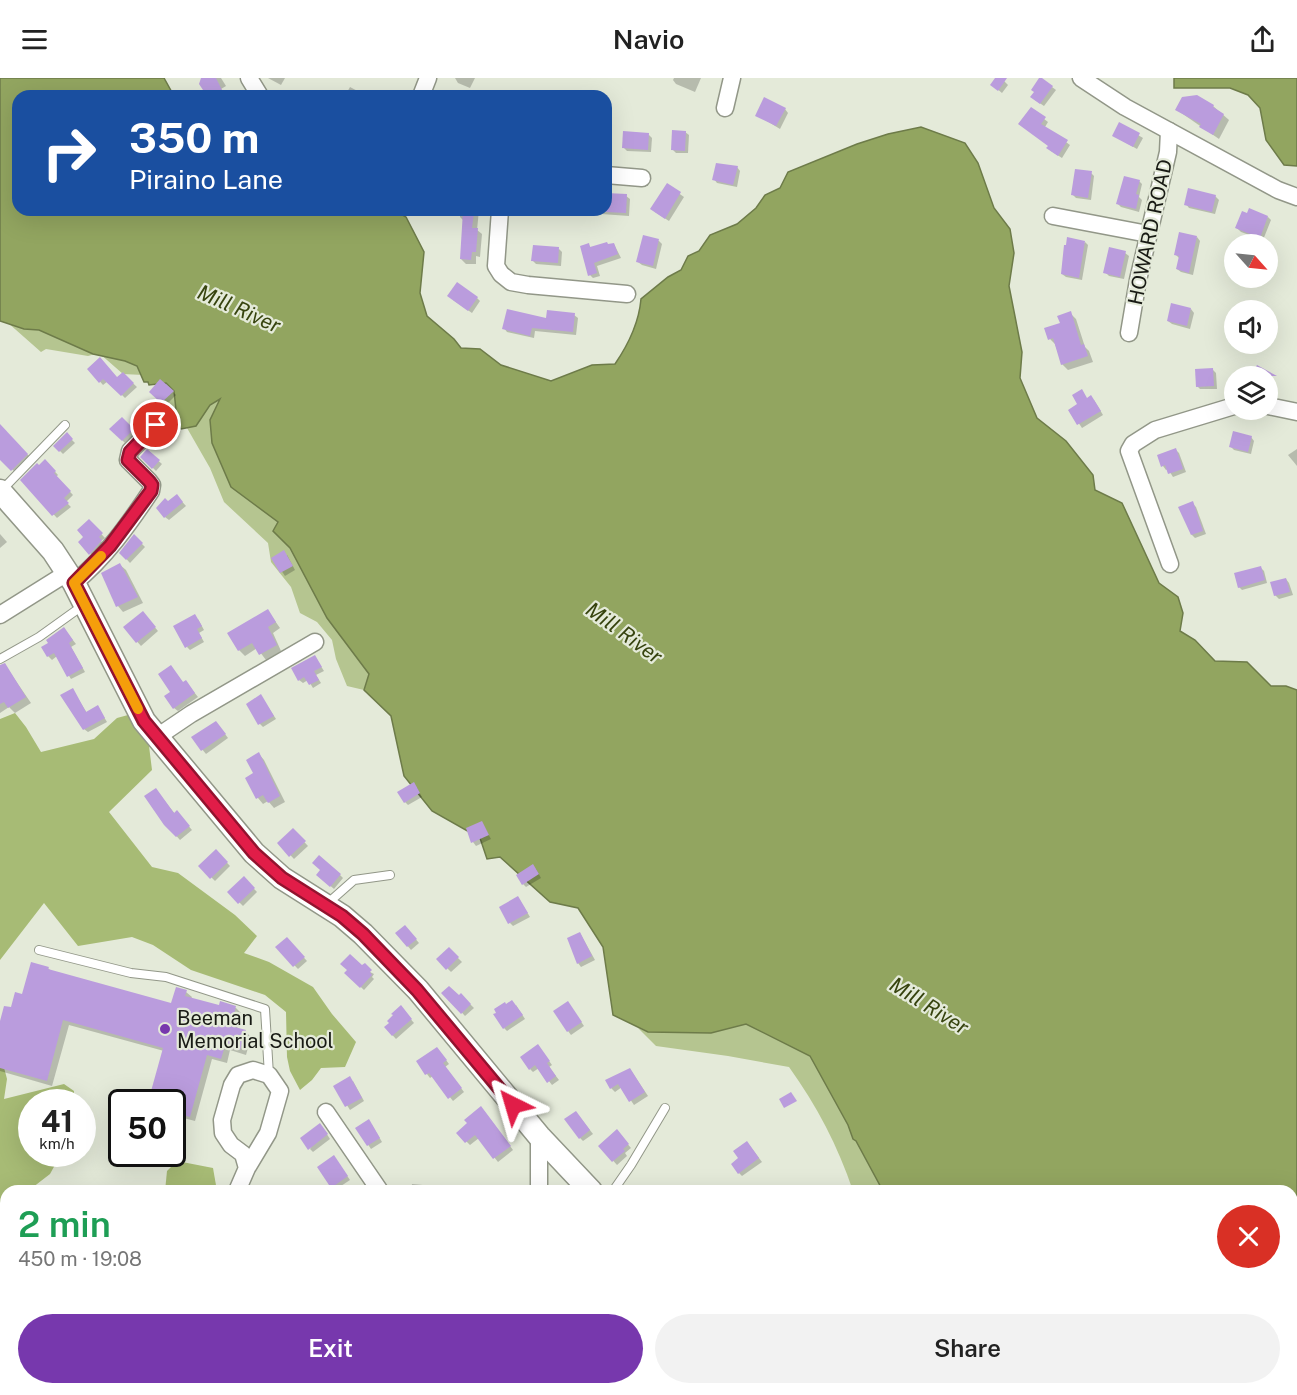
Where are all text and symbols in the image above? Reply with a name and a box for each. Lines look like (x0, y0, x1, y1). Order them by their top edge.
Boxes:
icon: menu (18, 23, 51, 56)
text: Navio (613, 23, 684, 55)
icon: share (1246, 23, 1279, 56)
text: 350 m (129, 113, 259, 162)
icon: right (30, 114, 108, 192)
street label: HOWARD ROAD (1123, 157, 1177, 307)
text: Piraino Lane (129, 163, 283, 195)
north arrow (1224, 234, 1278, 288)
map controls (1224, 234, 1278, 420)
water label: Mill River (194, 279, 286, 338)
button: sound (1224, 300, 1278, 354)
button: layers (1224, 366, 1278, 420)
pin (130, 399, 181, 450)
icon: arrive (139, 408, 172, 441)
water label: Mill River (581, 596, 668, 669)
water label: Mill River (885, 972, 974, 1040)
place label: Beeman Memorial School (177, 1006, 334, 1053)
marker: Beeman Memorial School (158, 1022, 172, 1036)
position arrow (481, 1073, 545, 1137)
speed limit sign: 50 (108, 1089, 186, 1167)
text: 41 (41, 1103, 73, 1139)
text: km/h (39, 1135, 75, 1152)
text: 2 min (18, 1203, 111, 1245)
button: close (1217, 1205, 1280, 1268)
text: 450 m · 19:08 (18, 1247, 142, 1271)
button: Exit (18, 1314, 643, 1383)
button: Share (655, 1314, 1280, 1383)

